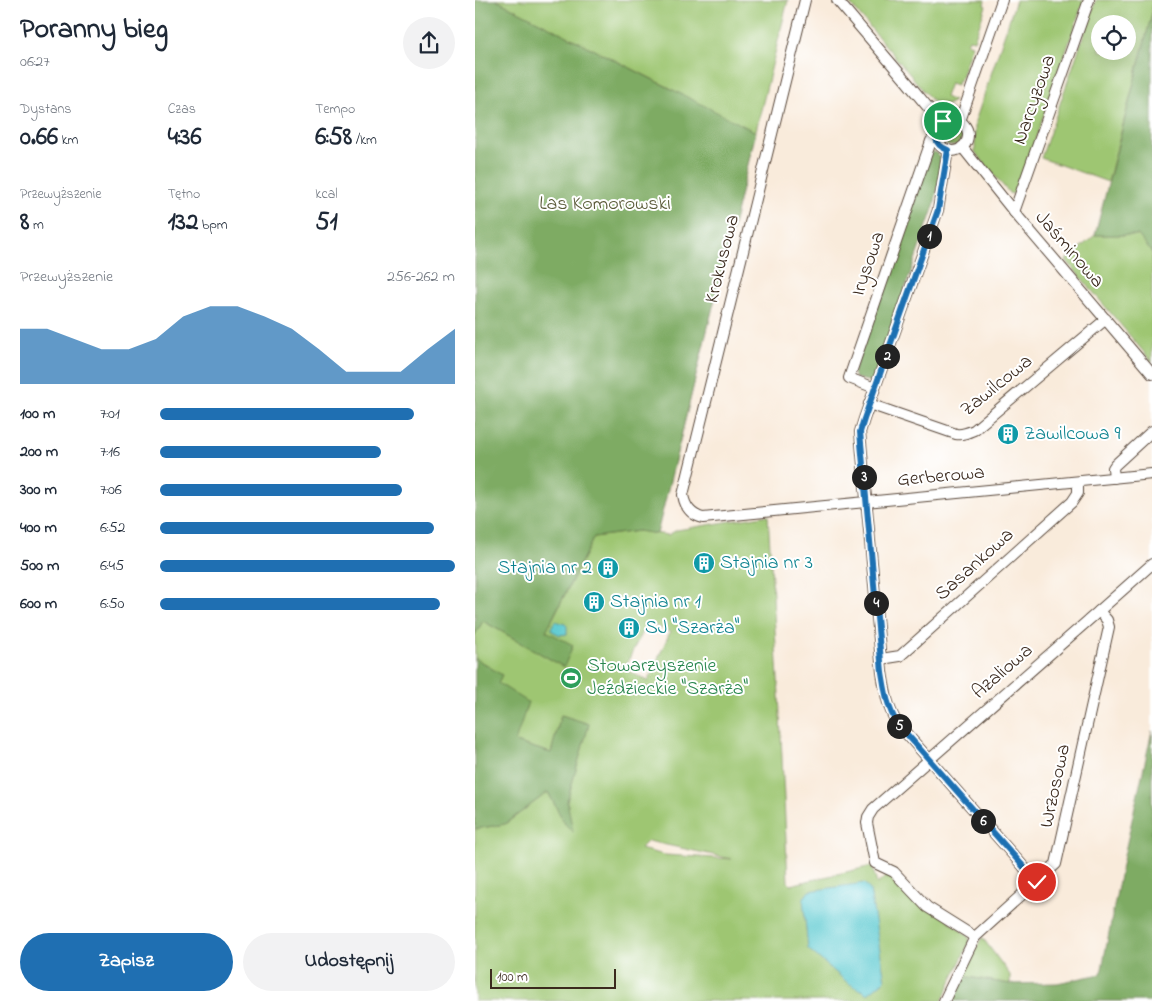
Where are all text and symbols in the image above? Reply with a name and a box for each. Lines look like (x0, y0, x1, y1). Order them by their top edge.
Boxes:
text: Poranny bieg (20, 10, 168, 51)
map controls (1091, 15, 1136, 60)
button: locate (1091, 15, 1136, 60)
button: share (403, 17, 455, 69)
text: 06:27 (20, 50, 50, 74)
street label: Narcyzowa (1006, 51, 1064, 149)
text: Dystans (20, 99, 71, 120)
text: Czas (168, 99, 196, 120)
text: Tempo (315, 99, 355, 120)
pin (922, 100, 964, 142)
icon: arrive (929, 107, 957, 135)
text: 0.66 (20, 120, 58, 156)
text: 4:36 (168, 120, 201, 156)
text: 6:58 (315, 120, 352, 156)
text: km (58, 130, 78, 151)
text: /km (352, 130, 377, 151)
text: Przewyższenie (20, 184, 102, 205)
text: Tętno (168, 184, 200, 205)
text: kcal (315, 184, 338, 205)
park label: Las Komorowski (539, 190, 671, 219)
text: 8 (20, 205, 29, 241)
text: 132 (168, 205, 198, 241)
text: 51 (315, 205, 338, 241)
street label: Jaśminowa (1027, 205, 1111, 295)
street label: Krokusowa (698, 212, 748, 306)
text: m (29, 215, 44, 236)
text: bpm (198, 215, 228, 236)
pin: 1 (917, 224, 941, 248)
text: 1 (927, 226, 932, 247)
street label: Irysowa (844, 228, 894, 300)
text: Przewyższenie (20, 265, 113, 289)
text: 256–262 m (387, 265, 455, 289)
pin: 2 (875, 344, 899, 368)
text: 2 (884, 346, 891, 367)
street label: Zawilcowa (955, 348, 1039, 424)
text: 100 m (20, 402, 55, 426)
text: 7:01 (100, 402, 120, 426)
place label: Zawilcowa 9 (1024, 420, 1120, 449)
building icon: Zawilcowa 9 (996, 422, 1020, 446)
text: 200 m (20, 440, 58, 464)
text: 7:16 (100, 440, 120, 464)
street label: Gerberowa (896, 459, 986, 495)
pin: 3 (851, 464, 877, 490)
text: 3 (862, 467, 867, 488)
text: 300 m (20, 478, 57, 502)
text: 7:06 (100, 478, 122, 502)
text: 400 m (20, 516, 57, 540)
text: 6:52 (100, 516, 126, 540)
street label: Sasankowa (929, 522, 1021, 608)
place label: Stajnia nr 3 (720, 549, 813, 578)
building icon: Stajnia nr 3 (692, 551, 716, 575)
text: 500 m (20, 554, 59, 578)
text: 6:45 (100, 554, 124, 578)
place label: Stajnia nr 2 (497, 554, 592, 583)
building icon: Stajnia nr 2 (596, 556, 620, 580)
place label: Stajnia nr 1 (610, 588, 701, 617)
building icon: Stajnia nr 1 (582, 590, 606, 614)
pin: 4 (863, 590, 889, 616)
text: 600 m (20, 592, 57, 616)
text: 6:50 (100, 592, 124, 616)
text: 4 (874, 593, 879, 614)
place label: SJ "Szarża" (645, 614, 740, 643)
building icon: SJ "Szarża" (617, 616, 641, 640)
street label: Azaliowa (966, 637, 1040, 707)
place label: Stowarzyszenie Jeździeckie "Szarża" (587, 652, 749, 704)
sports icon: Stowarzyszenie Jeździeckie "Szarża" (559, 666, 583, 690)
pin: 5 (887, 714, 911, 738)
text: 5 (895, 716, 904, 737)
street label: Wrzosowa (1033, 741, 1079, 831)
pin: 6 (971, 808, 995, 834)
text: 6 (980, 811, 987, 832)
pin (1016, 861, 1058, 903)
icon: check (1023, 868, 1051, 896)
button: Zapisz (20, 933, 233, 991)
button: Udostępnij (243, 933, 455, 991)
scale bar (490, 966, 616, 989)
text: 100 m (497, 967, 528, 988)

